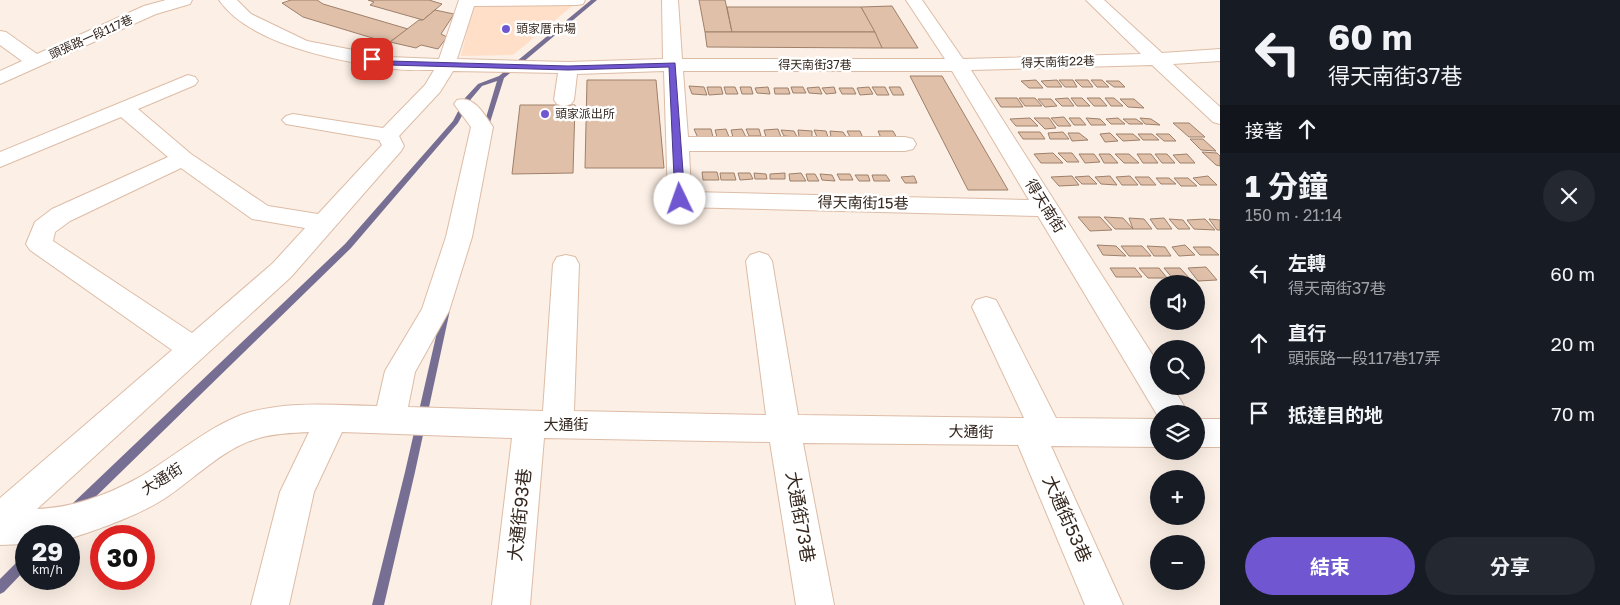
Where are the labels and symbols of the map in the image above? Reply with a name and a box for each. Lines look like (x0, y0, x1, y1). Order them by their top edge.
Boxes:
street label: 頭張路一段117巷 (47, 11, 135, 62)
place label: 頭家厝市場 (516, 21, 576, 36)
marker: 頭家厝市場 (500, 23, 512, 35)
pin (351, 38, 393, 80)
street label: 得天南街22巷 (1021, 53, 1095, 70)
street label: 得天南街37巷 (778, 57, 852, 72)
place label: 頭家派出所 (555, 106, 615, 121)
marker: 頭家派出所 (539, 108, 551, 120)
position arrow (653, 172, 705, 224)
street label: 得天南街 (1022, 175, 1069, 236)
street label: 得天南街15巷 (817, 192, 909, 212)
street label: 大通街 (543, 415, 589, 433)
street label: 大通街 (948, 422, 994, 440)
street label: 大通街 (138, 459, 185, 498)
street label: 大通街93巷 (503, 467, 535, 563)
street label: 大通街73巷 (782, 470, 820, 564)
street label: 大通街53巷 (1039, 472, 1097, 566)
speed limit sign: 30 (90, 525, 155, 590)

